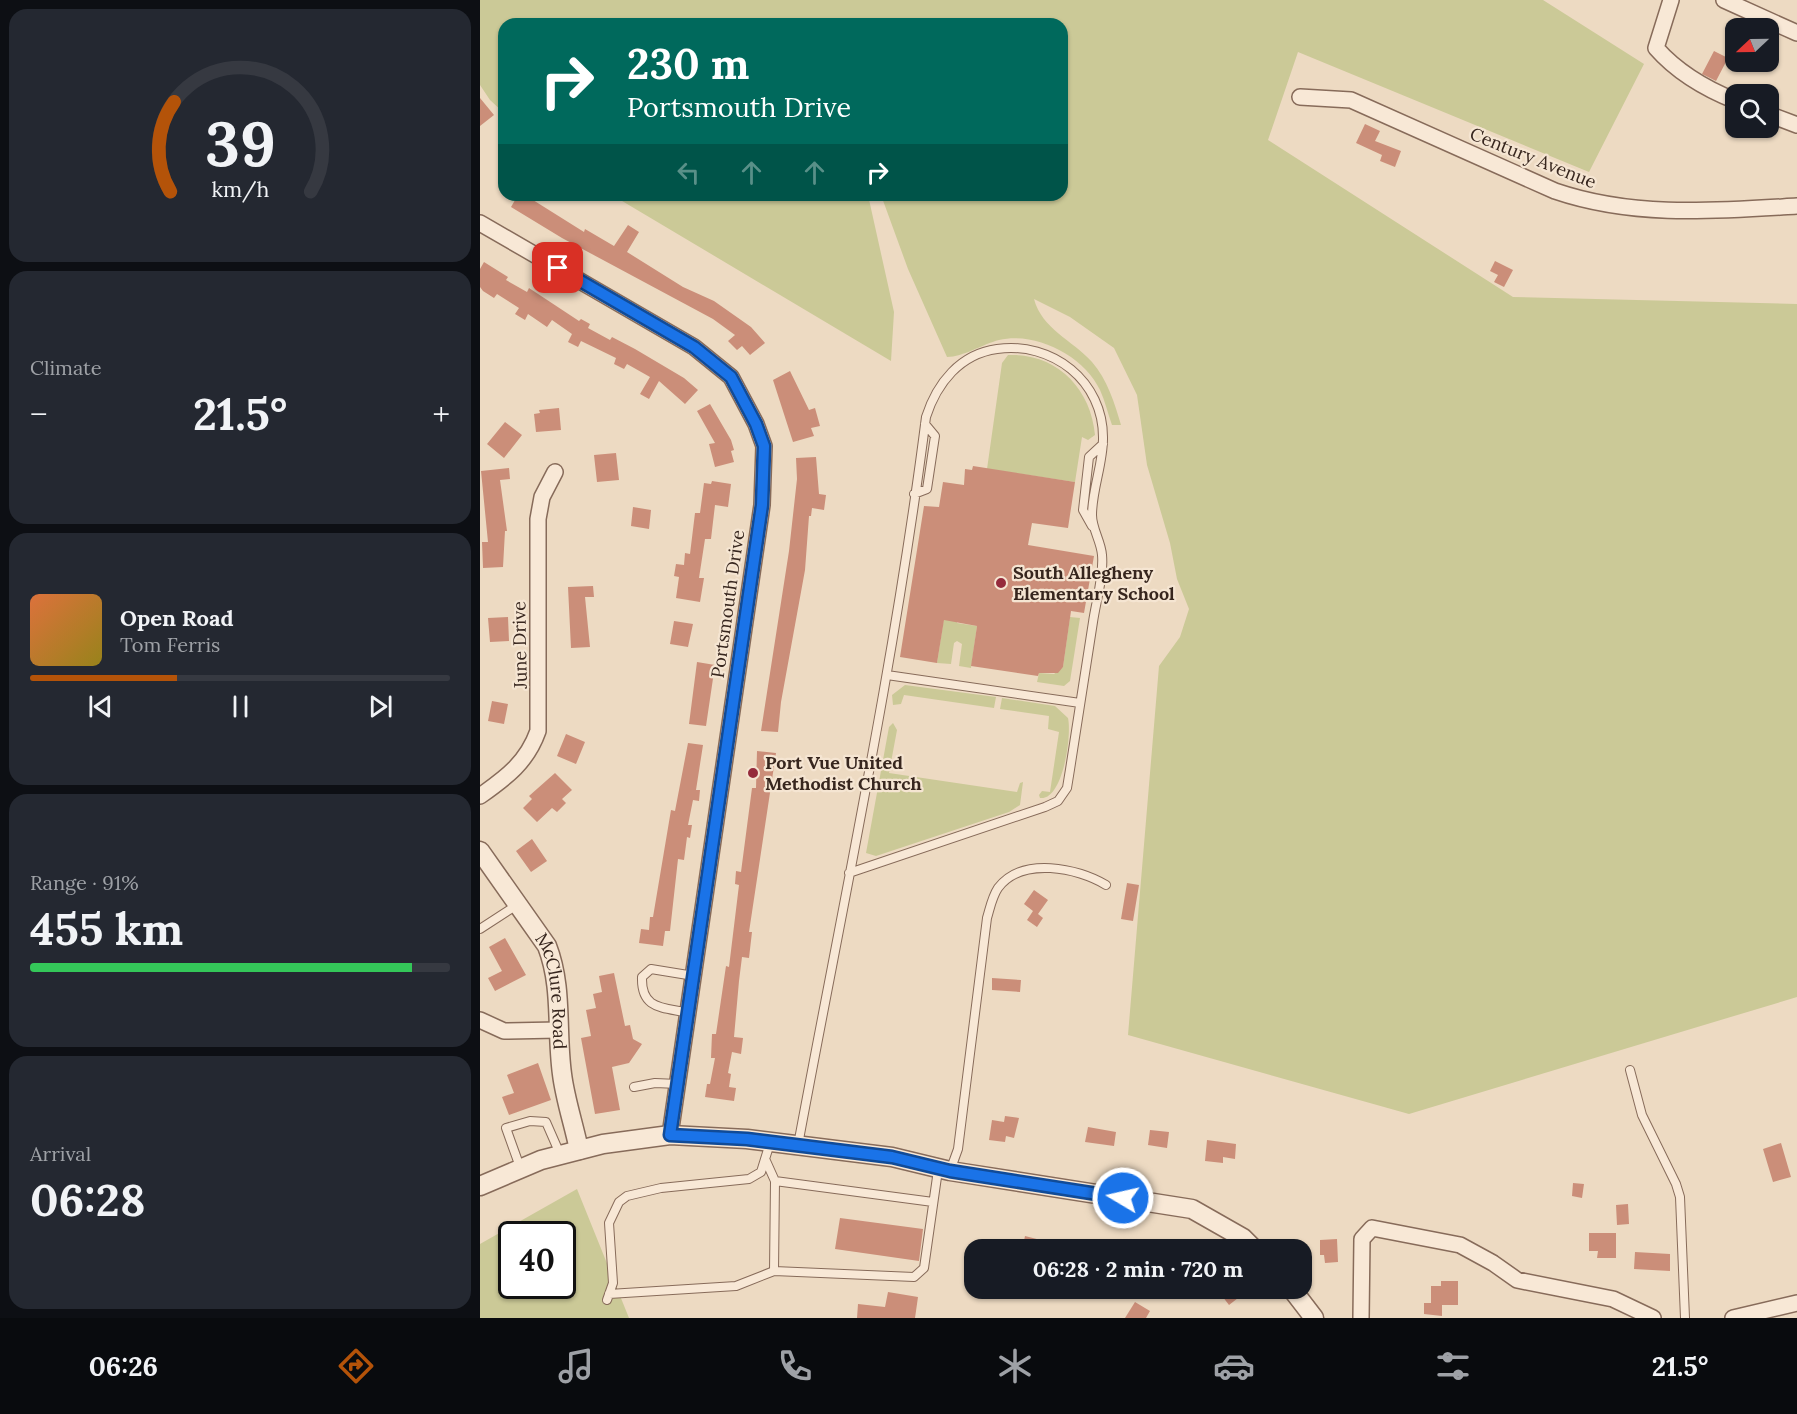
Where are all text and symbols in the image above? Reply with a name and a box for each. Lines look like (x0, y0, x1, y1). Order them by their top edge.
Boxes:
north arrow (1725, 18, 1779, 72)
map controls (1725, 18, 1779, 138)
text: 230 m (627, 37, 749, 91)
icon: right (528, 42, 606, 120)
button: search (1725, 84, 1779, 138)
text: Portsmouth Drive (627, 90, 851, 124)
text: 39 (205, 104, 275, 184)
street label: Century Avenue (1467, 122, 1600, 193)
icon: left (672, 156, 705, 189)
icon: ahead (735, 156, 768, 189)
icon: ahead (798, 156, 831, 189)
icon: right (861, 156, 894, 189)
text: km/h (211, 176, 269, 204)
pin (532, 242, 583, 293)
icon: arrive (541, 251, 574, 284)
text: Climate (30, 355, 102, 380)
text: 21.5° (193, 385, 287, 442)
text: − (30, 393, 48, 435)
text: + (432, 393, 450, 435)
street label: Portsmouth Drive (706, 528, 749, 679)
place label: South Allegheny Elementary School (1013, 561, 1175, 605)
marker: South Allegheny Elementary School (994, 576, 1008, 590)
street label: June Drive (507, 601, 532, 690)
text: Open Road (120, 604, 234, 632)
text: Tom Ferris (120, 632, 220, 657)
icon: previous (84, 690, 117, 723)
icon: pause (224, 690, 257, 723)
icon: next (364, 690, 397, 723)
place label: Port Vue United Methodist Church (765, 751, 922, 795)
marker: Port Vue United Methodist Church (746, 766, 760, 780)
text: Range · 91% (30, 870, 139, 895)
text: 455 km (30, 900, 183, 957)
street label: McClure Road (530, 928, 572, 1050)
text: Arrival (30, 1141, 91, 1166)
position arrow (1091, 1166, 1155, 1230)
text: 06:28 (30, 1171, 145, 1228)
speed limit sign: 40 (498, 1221, 576, 1299)
text: 06:28 · 2 min · 720 m (1033, 1255, 1243, 1283)
icon: directions (335, 1345, 377, 1387)
icon: music (555, 1345, 597, 1387)
icon: phone (774, 1345, 816, 1387)
icon: climate (994, 1345, 1036, 1387)
icon: car (1213, 1345, 1255, 1387)
icon: filters (1432, 1345, 1474, 1387)
text: 06:26 (89, 1349, 158, 1383)
text: 21.5° (1652, 1349, 1708, 1383)

